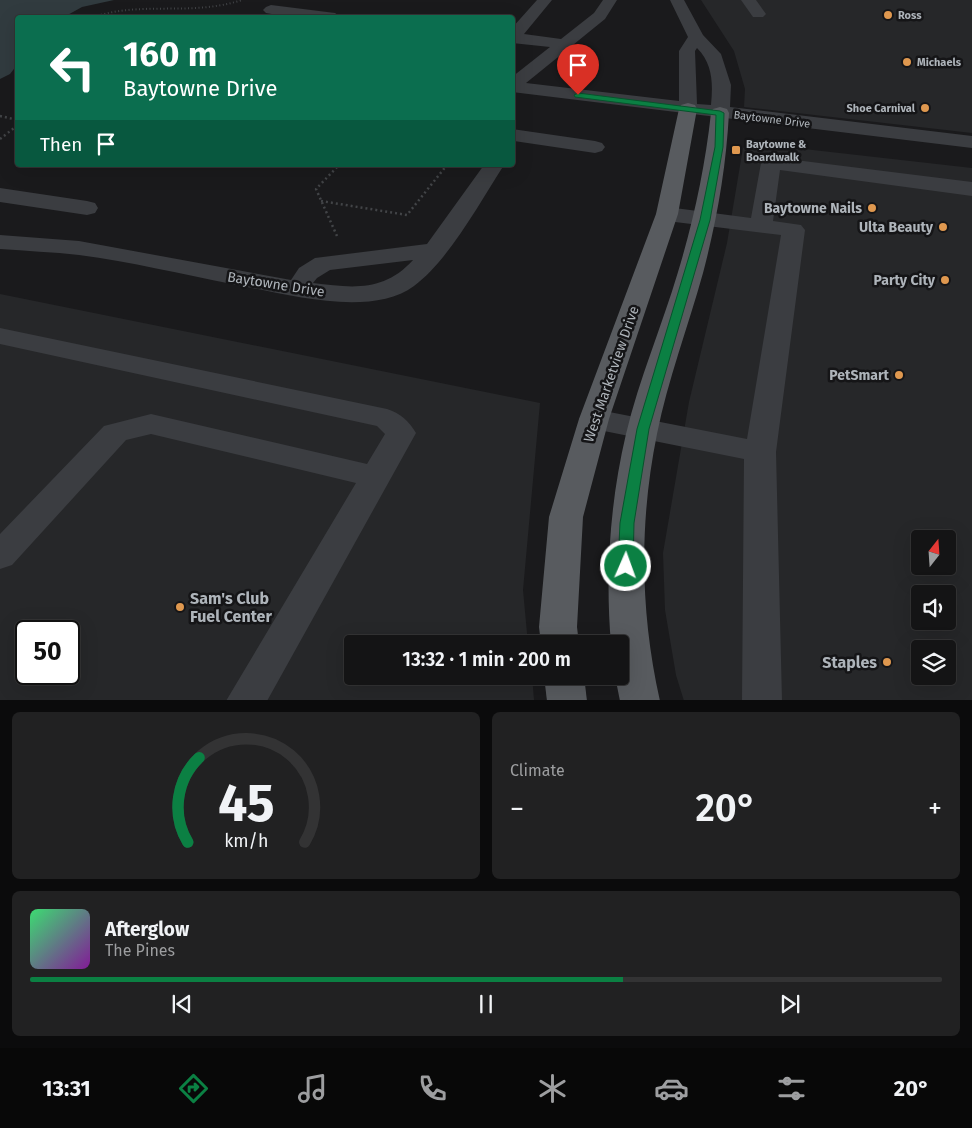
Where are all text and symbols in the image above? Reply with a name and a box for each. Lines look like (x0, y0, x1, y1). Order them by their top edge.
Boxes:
marker: Ross (882, 9, 894, 21)
place label: Ross (898, 9, 922, 22)
text: 160 m (123, 33, 217, 75)
icon: left (40, 35, 105, 100)
pin (557, 44, 599, 95)
icon: arrive (564, 51, 592, 79)
marker: Michaels (901, 56, 913, 68)
place label: Michaels (917, 56, 962, 69)
text: Baytowne Drive (123, 75, 277, 102)
place label: Shoe Carnival (847, 102, 916, 115)
marker: Shoe Carnival (919, 102, 931, 114)
street label: Baytowne Drive (733, 108, 811, 131)
icon: arrive (92, 130, 120, 158)
text: Then (40, 133, 82, 156)
place label: Baytowne & Boardwalk (746, 138, 807, 164)
marker: Baytowne & Boardwalk (730, 144, 742, 156)
place label: Baytowne Nails (764, 200, 862, 217)
marker: Baytowne Nails (866, 202, 878, 214)
place label: Ulta Beauty (859, 219, 934, 236)
marker: Ulta Beauty (937, 221, 949, 233)
street label: Baytowne Drive (226, 268, 326, 301)
place label: Party City (874, 272, 936, 289)
marker: Party City (939, 274, 951, 286)
street label: West Marketview Drive (580, 304, 643, 445)
place label: PetSmart (829, 367, 890, 384)
marker: PetSmart (893, 369, 905, 381)
north arrow (911, 530, 956, 575)
map controls (911, 530, 956, 685)
position arrow (599, 539, 651, 591)
button: sound (911, 585, 956, 630)
place label: Sam's Club Fuel Center (190, 589, 272, 626)
marker: Sam's Club Fuel Center (174, 601, 186, 613)
speed limit sign: 50 (15, 620, 80, 685)
button: layers (911, 640, 956, 685)
text: 13:32 · 1 min · 200 m (402, 648, 571, 671)
place label: Staples (822, 653, 877, 672)
marker: Staples (881, 656, 893, 668)
text: Climate (510, 761, 565, 780)
text: 45 (218, 772, 274, 835)
text: 20° (695, 785, 757, 831)
text: − (510, 792, 524, 825)
text: + (928, 792, 942, 825)
text: km/h (224, 830, 268, 852)
text: Afterglow (105, 918, 189, 941)
text: The Pines (105, 941, 175, 960)
icon: previous (168, 990, 196, 1018)
icon: pause (472, 990, 500, 1018)
icon: next (776, 990, 804, 1018)
icon: directions (176, 1071, 211, 1106)
icon: music (295, 1071, 330, 1106)
icon: phone (415, 1071, 450, 1106)
icon: climate (535, 1071, 570, 1106)
icon: car (654, 1071, 689, 1106)
icon: filters (774, 1071, 809, 1106)
text: 13:31 (42, 1075, 91, 1102)
text: 20° (894, 1075, 930, 1102)

